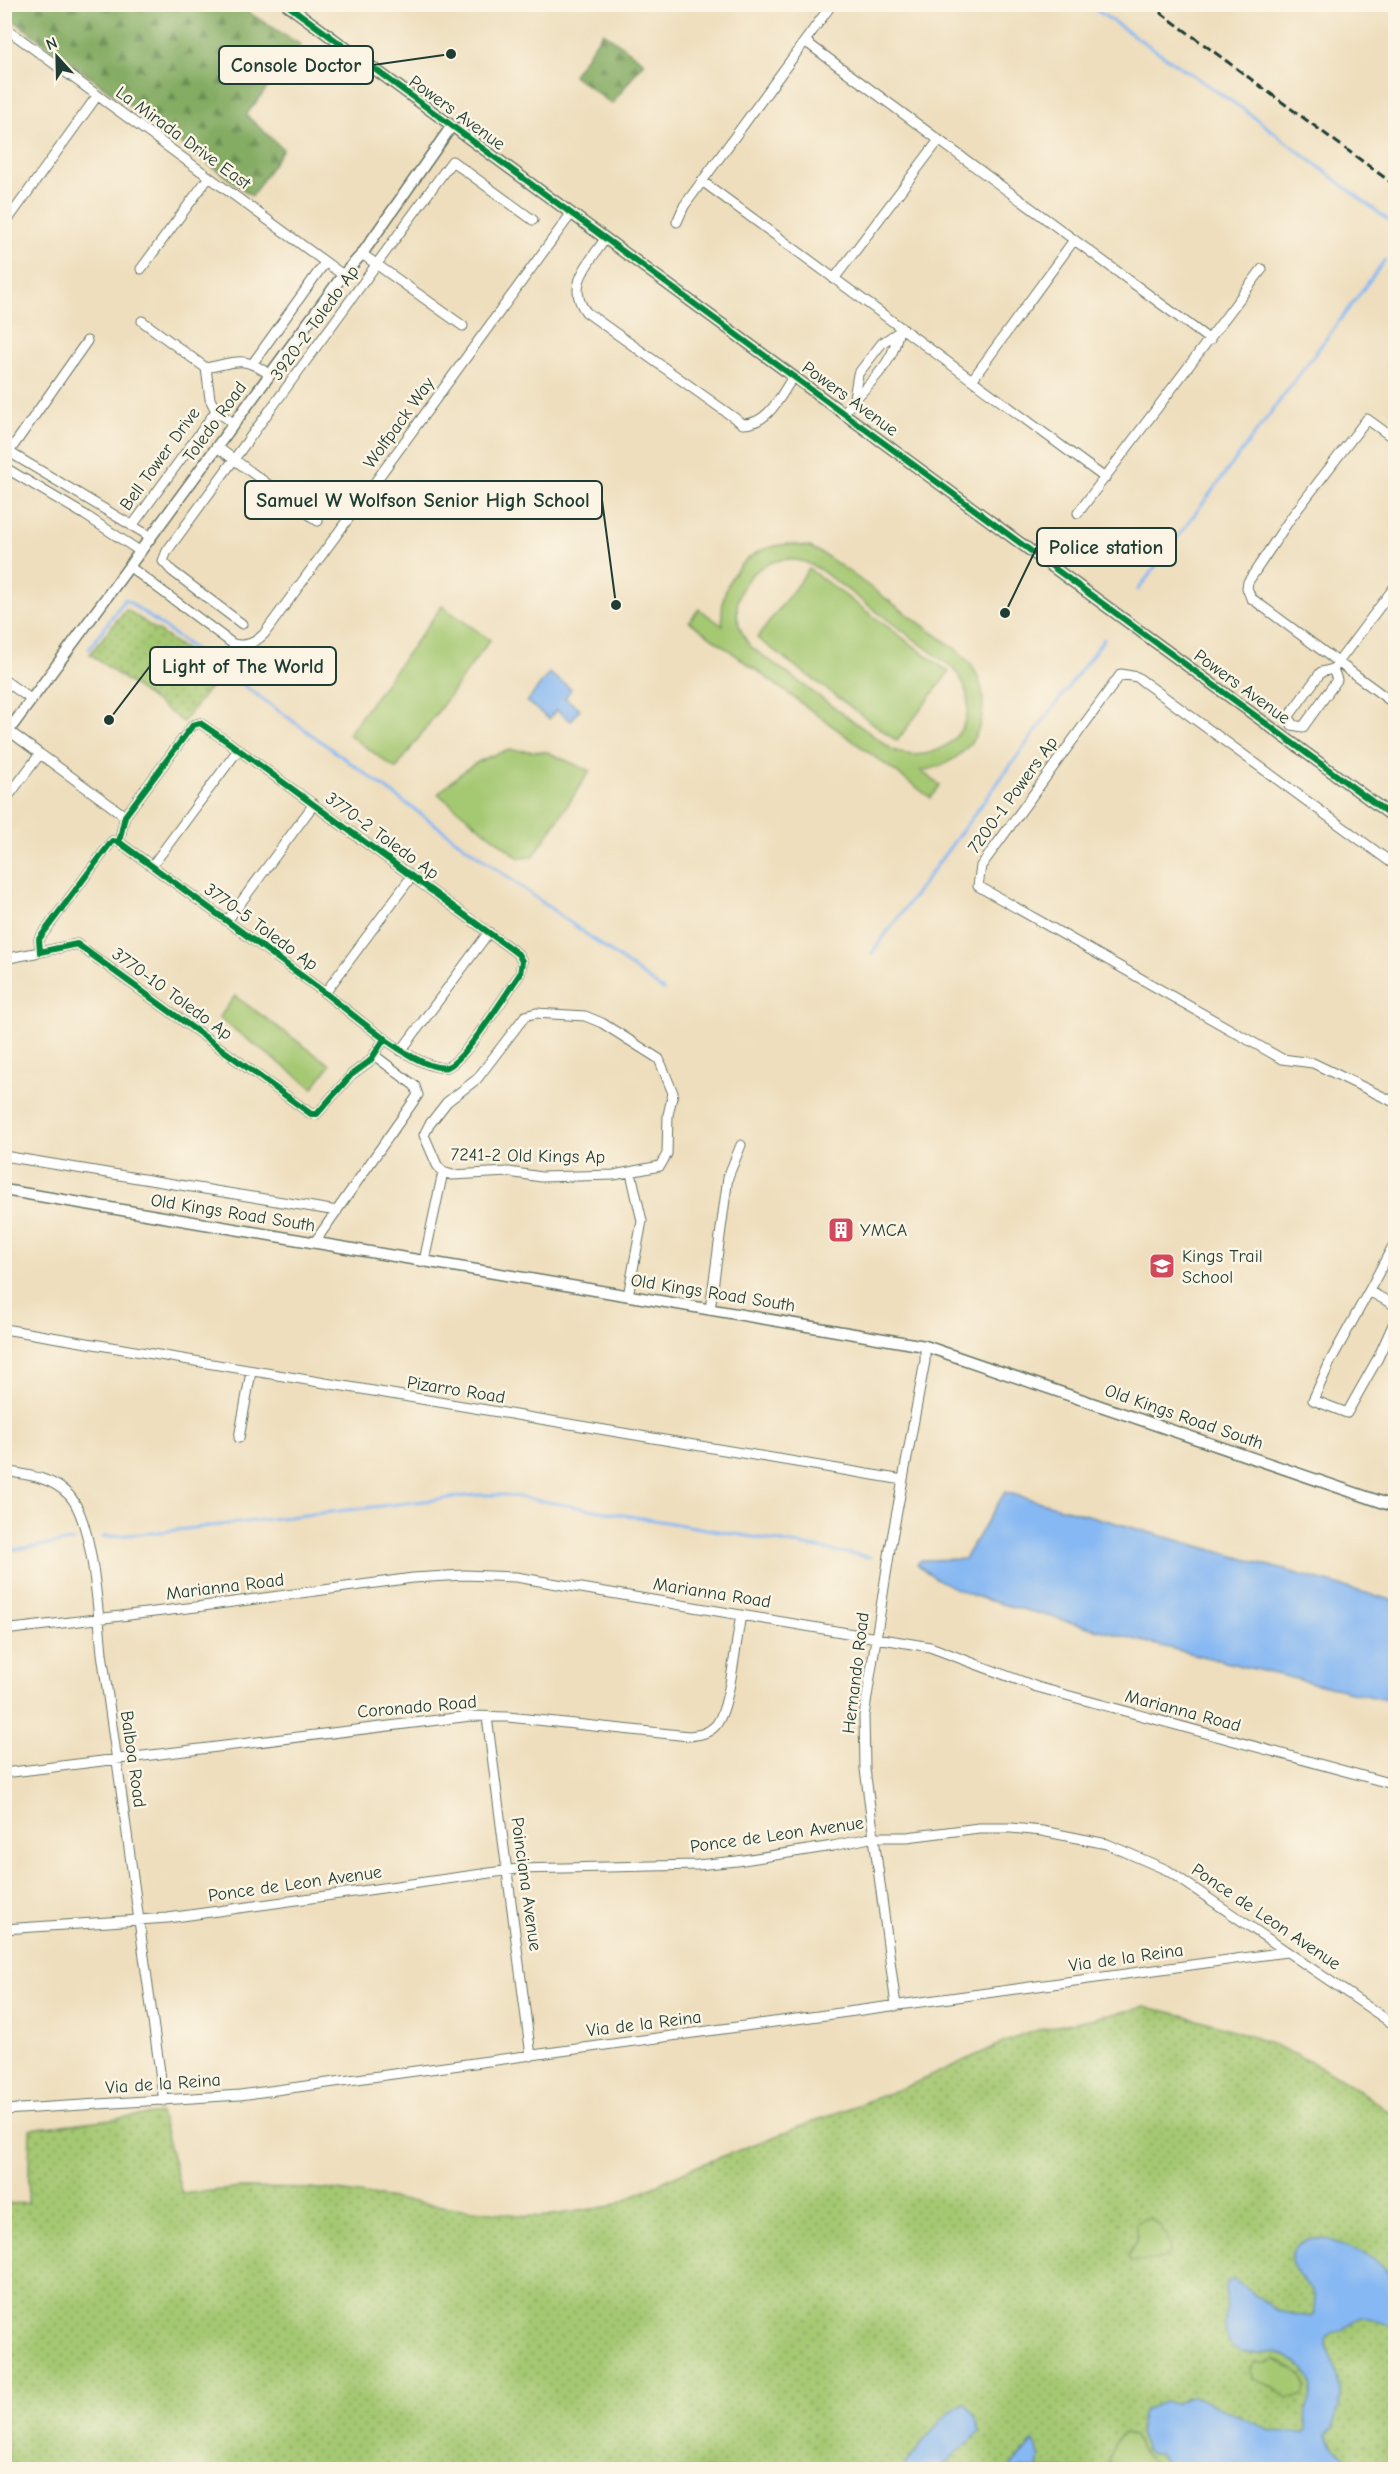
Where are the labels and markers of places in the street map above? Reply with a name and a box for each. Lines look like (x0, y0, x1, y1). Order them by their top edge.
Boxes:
callout: Console Doctor (219, 46, 373, 84)
callout: Samuel W Wolfson Senior High School (245, 481, 602, 519)
callout: Police station (1037, 528, 1176, 566)
callout: Light of The World (150, 647, 336, 685)
building icon: YMCA (826, 1215, 856, 1245)
place label: YMCA (860, 1220, 907, 1241)
place label: Kings Trail School (1182, 1246, 1263, 1288)
school or university icon: Kings Trail School (1147, 1251, 1177, 1281)

